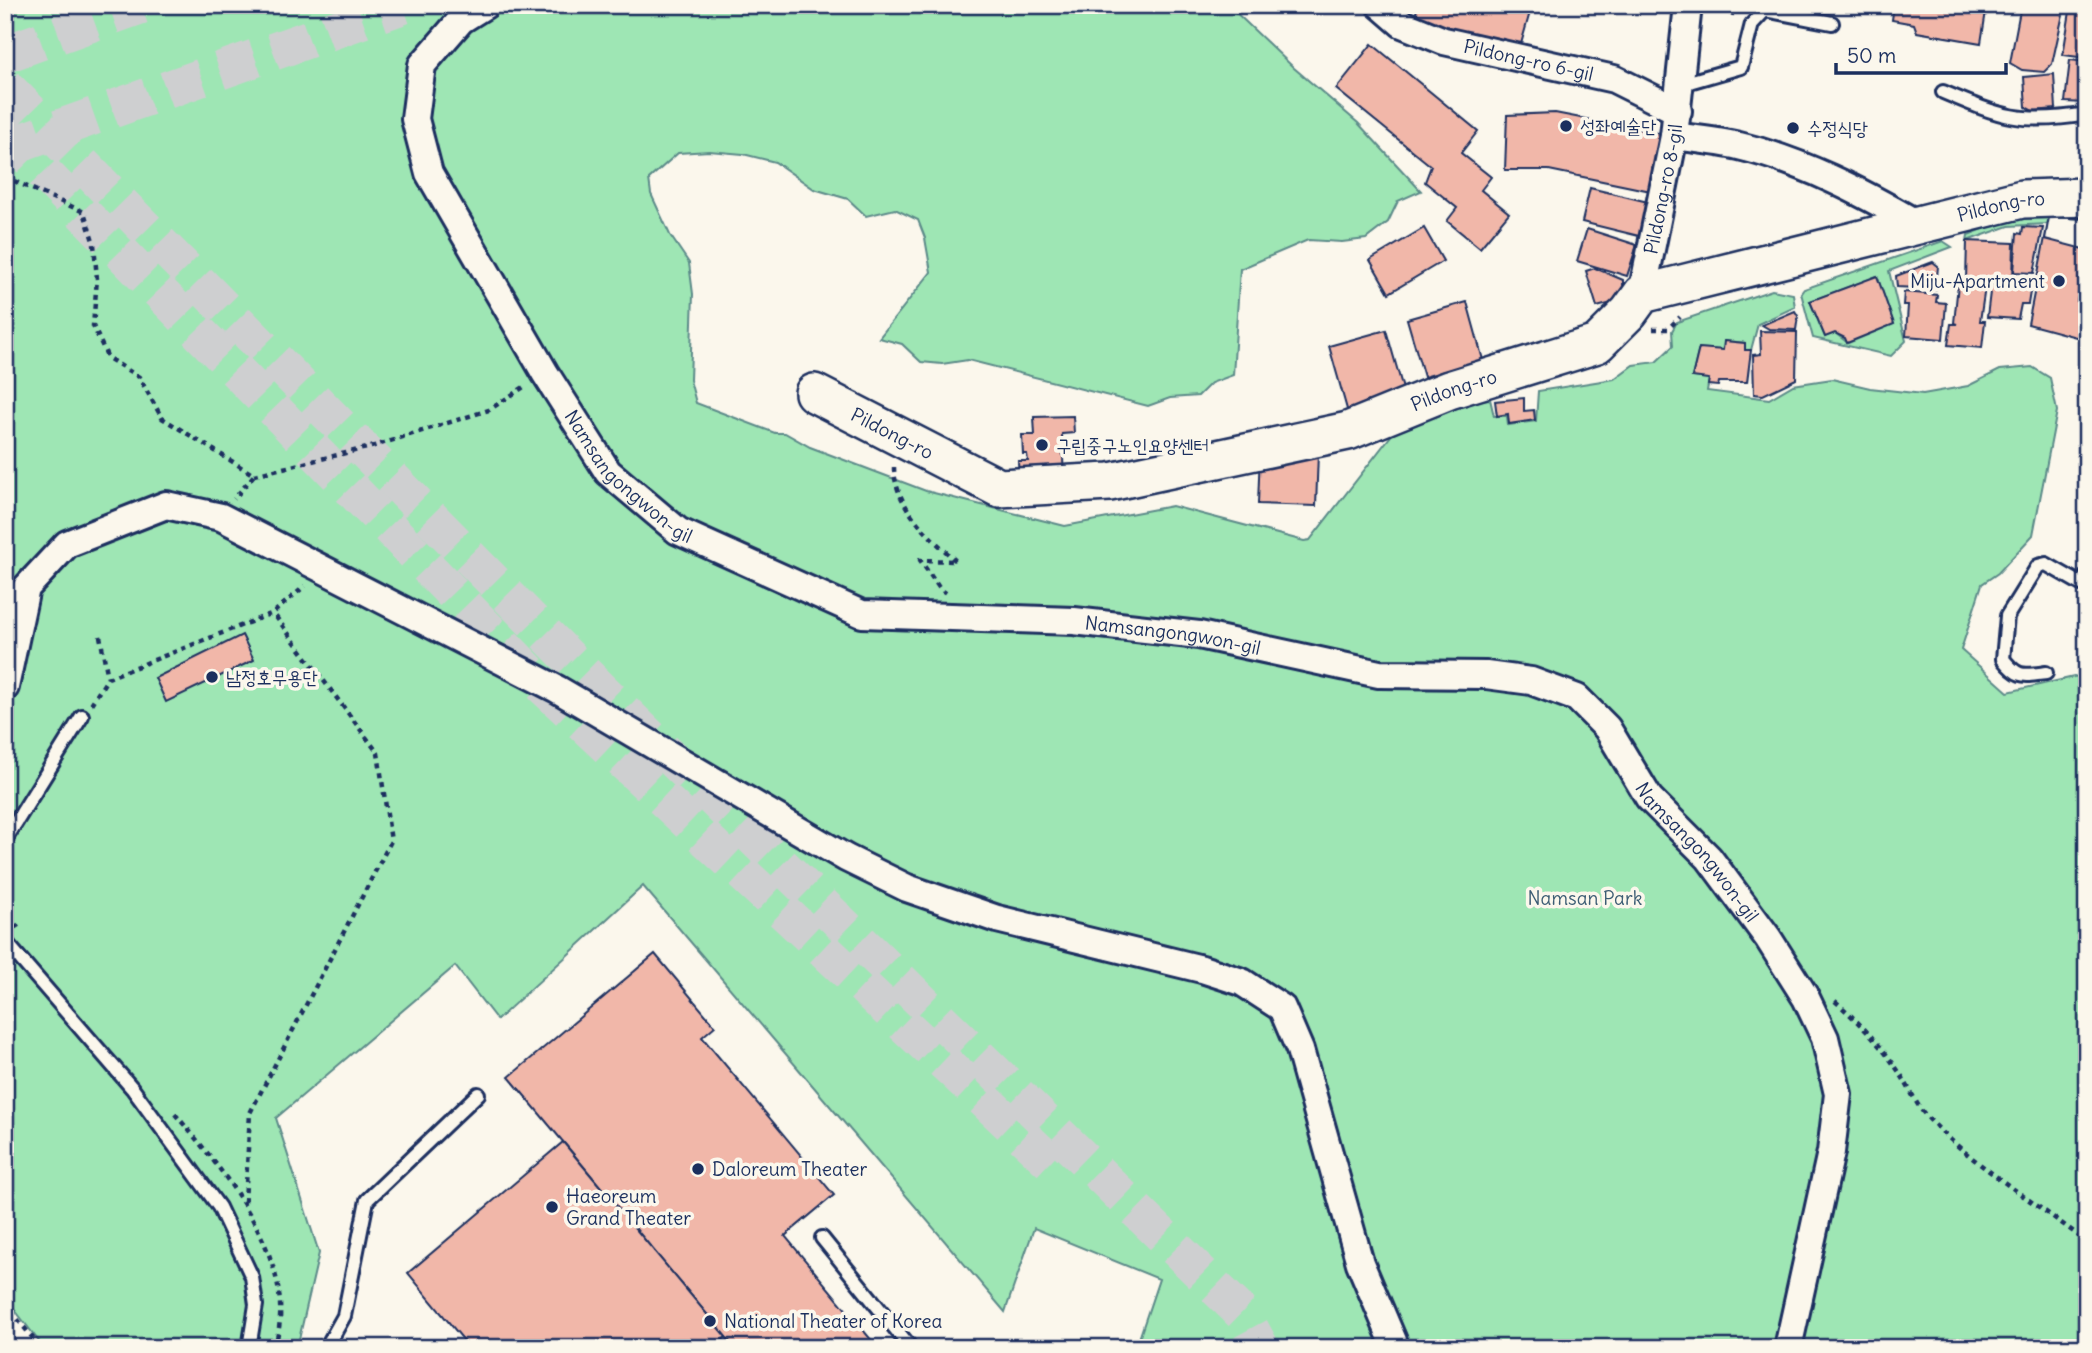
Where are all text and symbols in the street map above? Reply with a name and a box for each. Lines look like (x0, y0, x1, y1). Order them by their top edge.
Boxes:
scale bar (1836, 32, 2006, 76)
street label: Pildong-ro 6-gil (1461, 34, 1596, 86)
text: 50 m (1847, 42, 1896, 69)
place label: 성좌예술단 (1580, 114, 1656, 138)
place label: 수정식당 (1807, 116, 1868, 140)
marker: 성좌예술단 (1558, 118, 1574, 134)
marker: 수정식당 (1785, 120, 1801, 136)
street label: Pildong-ro 8-gil (1638, 123, 1687, 256)
street label: Pildong-ro (1955, 186, 2045, 227)
place label: Miju-Apartment (1910, 269, 2045, 293)
marker: Miju-Apartment (2051, 273, 2067, 289)
street label: Pildong-ro (1407, 364, 1500, 416)
street label: Pildong-ro (847, 402, 938, 464)
street label: Namsangongwon-gil (559, 405, 696, 548)
place label: 구립중구노인요양센터 (1056, 433, 1209, 457)
marker: 구립중구노인요양센터 (1034, 437, 1050, 453)
street label: Namsangongwon-gil (1084, 610, 1263, 660)
place label: 남정호무용단 (226, 665, 318, 689)
marker: 남정호무용단 (204, 669, 220, 685)
street label: Namsangongwon-gil (1630, 778, 1764, 927)
park label: Namsan Park (1528, 886, 1643, 910)
place label: Daloreum Theater (712, 1157, 867, 1181)
marker: Daloreum Theater (690, 1161, 706, 1177)
place label: Haeoreum Grand Theater (566, 1184, 691, 1230)
marker: Haeoreum Grand Theater (544, 1199, 560, 1215)
place label: National Theater of Korea (724, 1309, 942, 1333)
marker: National Theater of Korea (702, 1313, 718, 1329)

